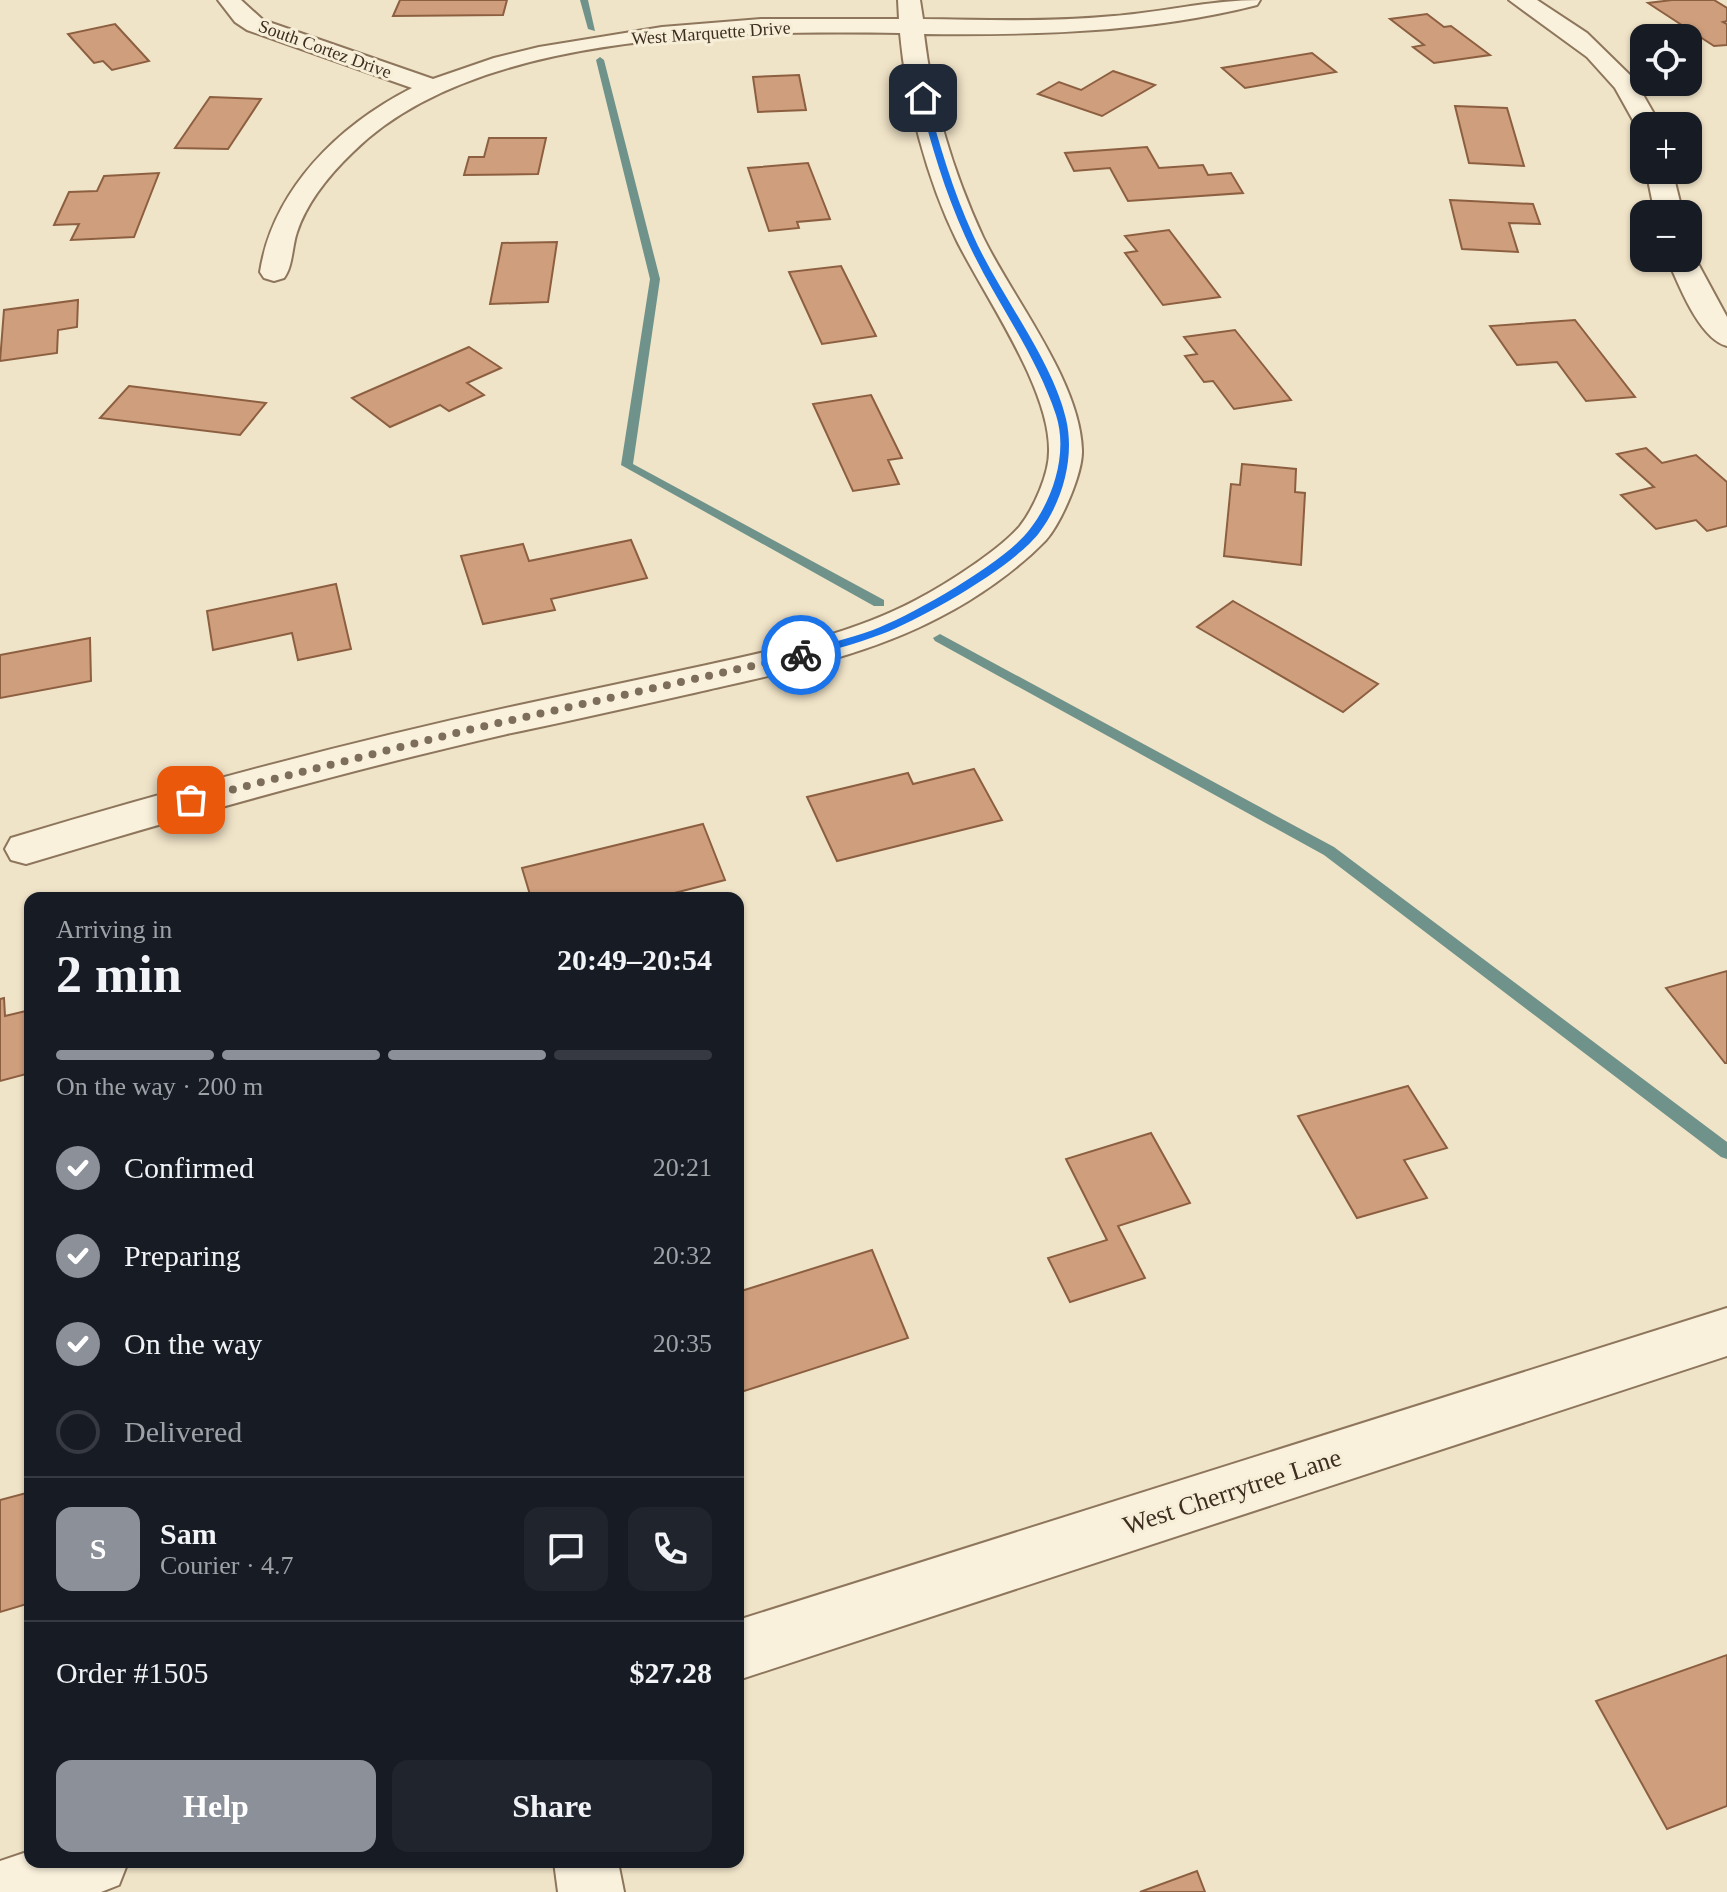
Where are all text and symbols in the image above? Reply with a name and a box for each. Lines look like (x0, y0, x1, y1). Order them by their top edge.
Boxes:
street label: South Cortez Drive (256, 16, 394, 82)
street label: West Marquette Drive (631, 17, 791, 49)
map controls (1630, 24, 1702, 272)
button: locate (1630, 24, 1702, 96)
pin (889, 64, 957, 132)
icon: home (901, 76, 945, 120)
button: + (1630, 112, 1702, 184)
button: − (1630, 200, 1702, 272)
courier (761, 615, 841, 695)
icon: bike (779, 633, 823, 677)
pin (157, 766, 225, 834)
icon: bag (169, 778, 213, 822)
text: Arriving in (56, 915, 172, 944)
text: 20:49–20:54 (557, 943, 712, 976)
text: 2 min (56, 946, 182, 1003)
text: On the way · 200 m (56, 1072, 263, 1101)
icon: check (56, 1146, 100, 1190)
text: Confirmed (124, 1151, 254, 1184)
text: 20:21 (653, 1153, 712, 1182)
icon: check (56, 1234, 100, 1278)
text: Preparing (124, 1239, 241, 1272)
text: 20:32 (653, 1241, 712, 1270)
icon: check (56, 1322, 100, 1366)
text: On the way (124, 1327, 262, 1360)
text: 20:35 (653, 1329, 712, 1358)
text: Delivered (124, 1415, 242, 1448)
street label: West Cherrytree Lane (1120, 1443, 1345, 1540)
button: chat (524, 1507, 608, 1591)
button: phone (628, 1507, 712, 1591)
text: Sam (160, 1517, 217, 1550)
text: S (90, 1532, 106, 1565)
text: Courier · 4.7 (160, 1551, 294, 1580)
text: Order #1505 (56, 1656, 208, 1689)
text: $27.28 (630, 1656, 712, 1689)
button: Help (56, 1760, 376, 1852)
button: Share (392, 1760, 712, 1852)

